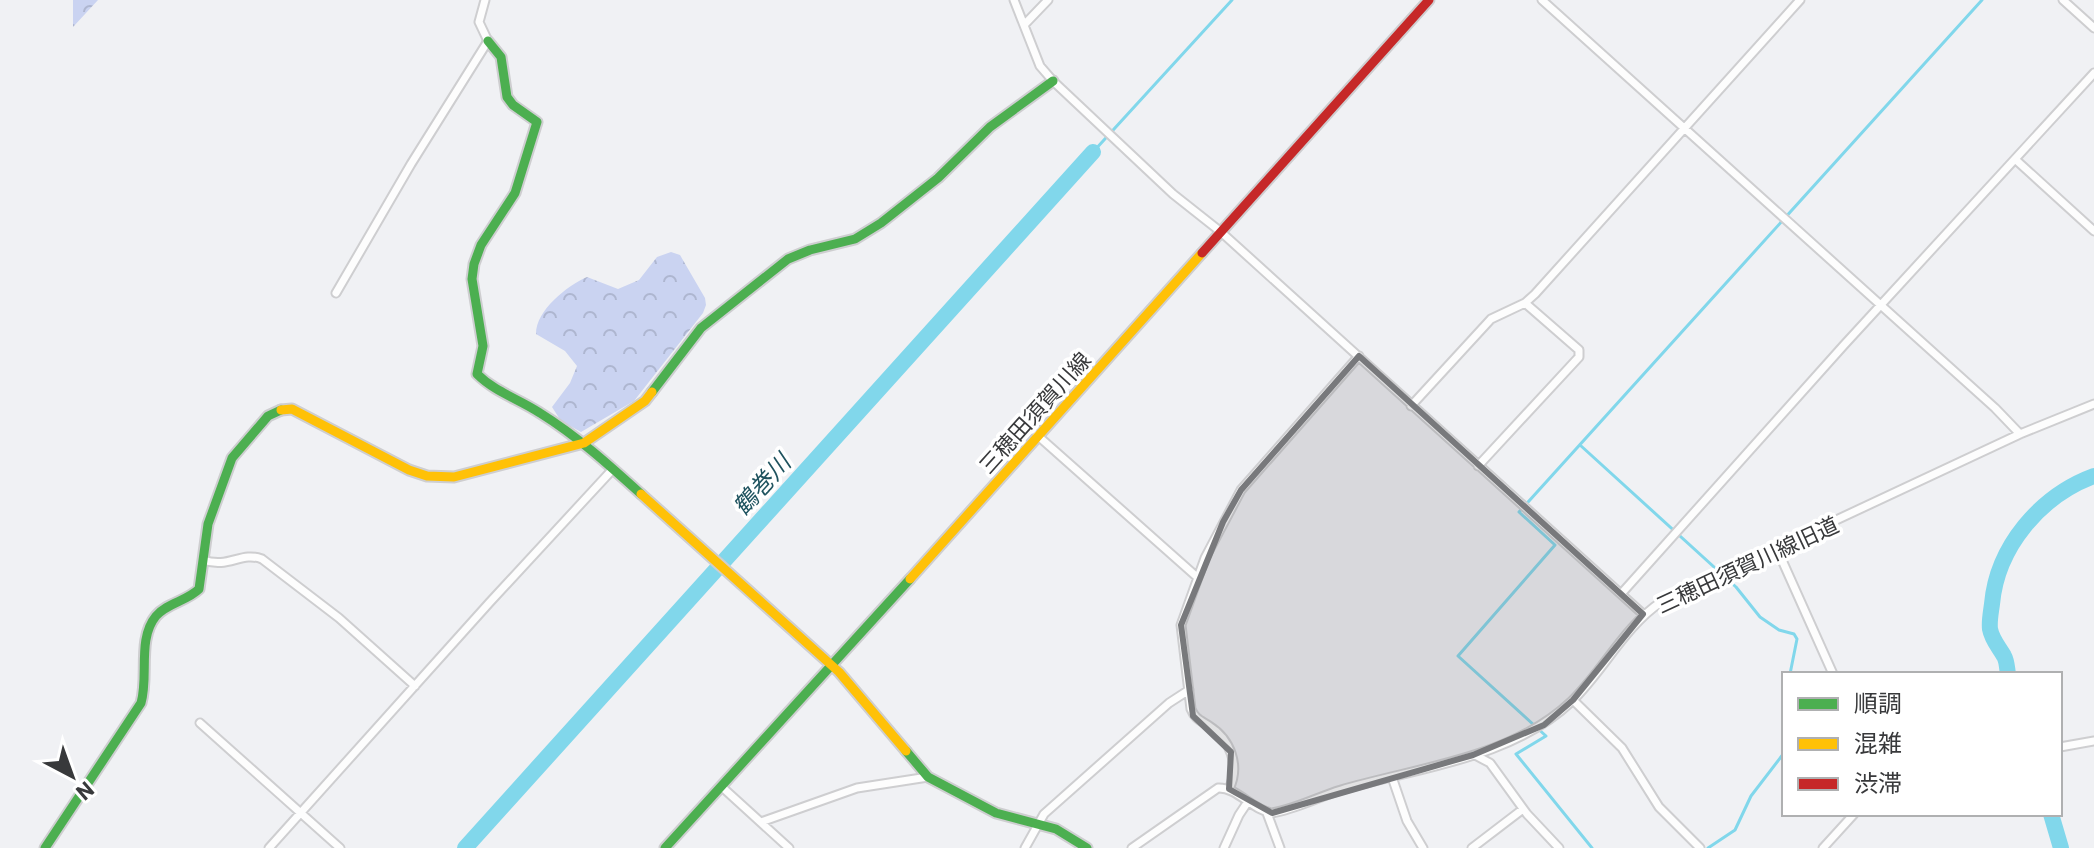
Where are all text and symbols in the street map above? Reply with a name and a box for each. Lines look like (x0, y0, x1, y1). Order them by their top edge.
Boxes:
street label: 三穂田須賀川線 (973, 346, 1095, 478)
water label: 鶴巻川 (726, 445, 798, 520)
street label: 三穂田須賀川線旧道 (1652, 510, 1842, 618)
legend (1782, 672, 2062, 816)
text: 順調 (1854, 688, 1902, 717)
text: 混雑 (1854, 728, 1902, 757)
north arrow (32, 736, 112, 816)
text: 渋滞 (1854, 768, 1902, 797)
text: N (72, 777, 100, 806)

